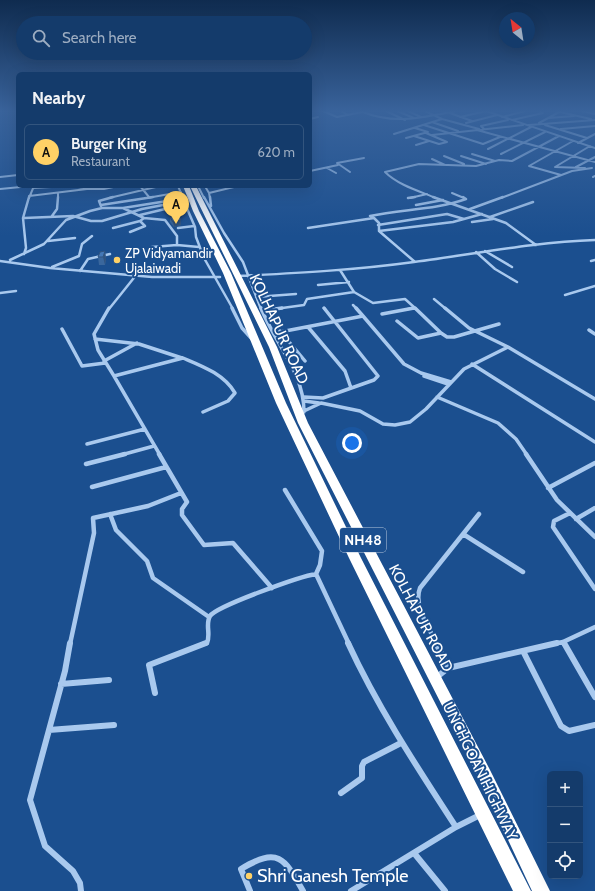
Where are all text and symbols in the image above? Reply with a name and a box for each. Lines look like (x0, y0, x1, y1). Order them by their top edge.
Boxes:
north arrow (499, 12, 535, 48)
search box (16, 16, 312, 60)
icon: search (30, 27, 52, 49)
text: Search here (62, 29, 137, 47)
text: Nearby (32, 88, 85, 108)
text: Burger King (71, 135, 146, 153)
text: A (42, 144, 50, 160)
text: 620 m (257, 144, 295, 160)
text: Restaurant (71, 153, 130, 169)
pin: A (163, 191, 189, 224)
place label: ZP Vidyamandir Ujalaiwadi (125, 245, 214, 277)
marker: ZP Vidyamandir Ujalaiwadi (112, 255, 122, 265)
street label: KOLHAPUR ROAD (246, 271, 312, 387)
your location (342, 433, 362, 453)
road number: NH48 (340, 528, 386, 552)
street label: KOLHAPUR ROAD (385, 561, 457, 675)
street label: UNCHGOAN HIGHWAY (439, 699, 521, 843)
map controls (547, 771, 583, 879)
button: + (547, 771, 583, 807)
button: − (547, 807, 583, 843)
button: locate (547, 843, 583, 879)
place label: Shri Ganesh Temple (257, 865, 409, 887)
marker: Shri Ganesh Temple (244, 871, 254, 881)

